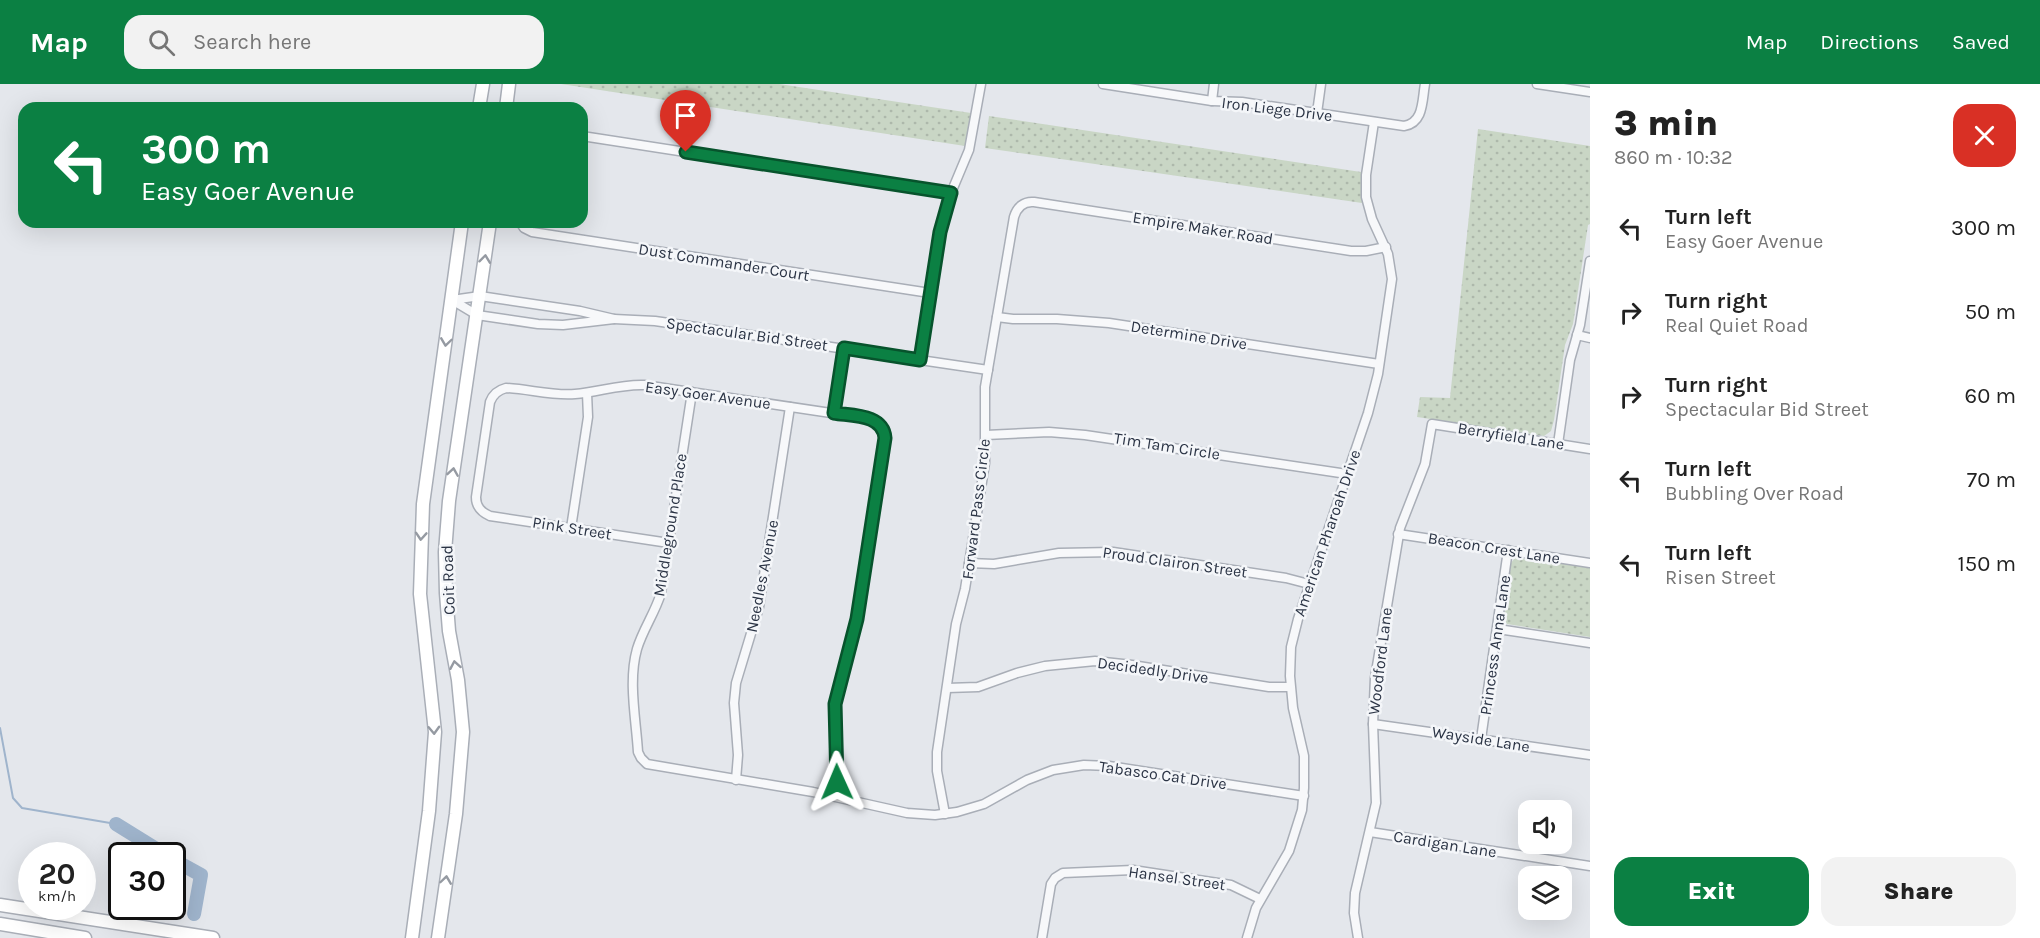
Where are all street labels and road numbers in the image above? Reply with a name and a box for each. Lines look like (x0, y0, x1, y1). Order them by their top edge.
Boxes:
street label: Iron Liege Drive (1221, 93, 1333, 125)
street label: Empire Maker Road (1131, 208, 1275, 248)
street label: Dust Commander Court (637, 239, 811, 285)
street label: Spectacular Bid Street (665, 313, 829, 355)
street label: Determine Drive (1129, 316, 1249, 354)
street label: Easy Goer Avenue (644, 377, 772, 413)
street label: Berryfield Lane (1456, 418, 1566, 454)
street label: Tim Tam Circle (1113, 428, 1221, 464)
street label: Forward Pass Circle (958, 438, 994, 580)
street label: American Pharoah Drive (1290, 447, 1364, 619)
street label: Middleground Place (649, 452, 691, 598)
street label: Pink Street (531, 512, 613, 544)
street label: Needles Avenue (742, 518, 782, 634)
street label: Beacon Crest Lane (1427, 528, 1561, 568)
street label: Proud Clairon Street (1101, 542, 1249, 582)
street label: Coit Road (437, 545, 459, 615)
street label: Princess Anna Lane (1476, 574, 1514, 716)
street label: Woodford Lane (1364, 606, 1396, 716)
street label: Decidedly Drive (1096, 653, 1210, 687)
street label: Wayside Lane (1431, 722, 1531, 756)
street label: Tabasco Cat Drive (1098, 757, 1228, 793)
street label: Cardigan Lane (1392, 826, 1498, 862)
street label: Hansel Street (1127, 862, 1227, 894)

